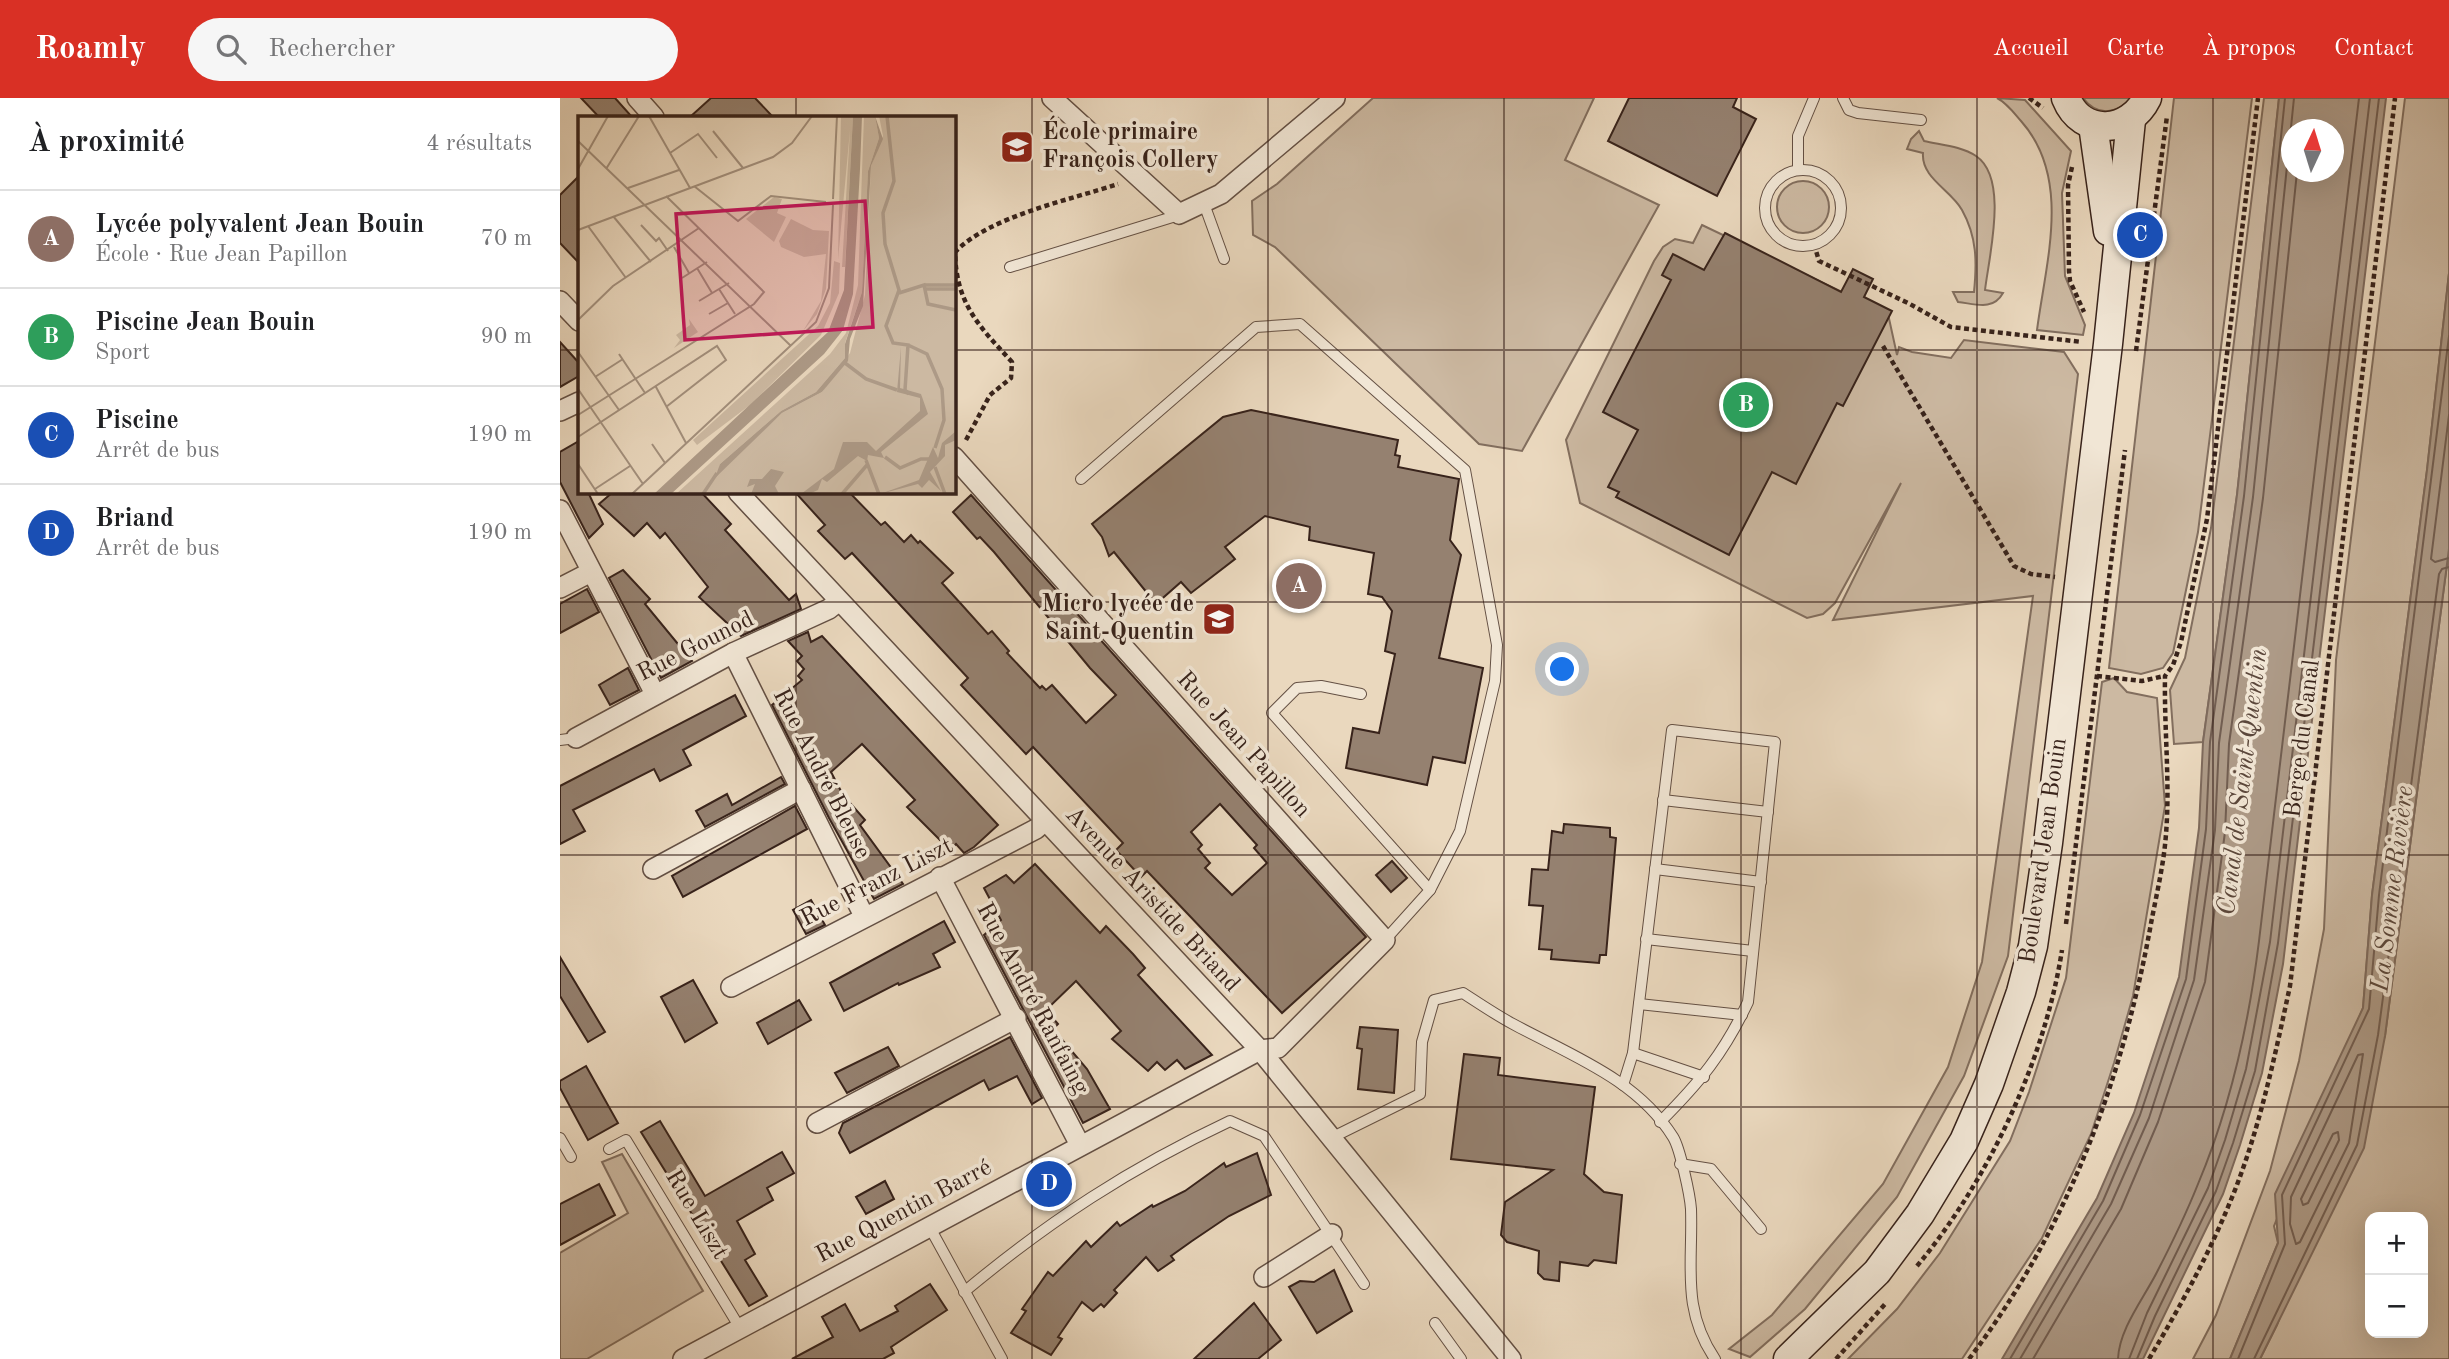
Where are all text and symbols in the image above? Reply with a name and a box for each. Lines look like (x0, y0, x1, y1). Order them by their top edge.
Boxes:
search box (188, 18, 678, 81)
icon: search (212, 30, 250, 68)
text: Roamly (35, 33, 146, 66)
text: Rechercher (268, 36, 395, 62)
text: Accueil (1993, 37, 2069, 61)
text: Carte (2107, 37, 2164, 61)
text: À propos (2202, 37, 2296, 61)
text: Contact (2334, 37, 2414, 61)
place label: École primaire François Collery (1042, 115, 1219, 173)
inset map (578, 116, 956, 494)
north arrow (2281, 119, 2344, 182)
text: À proximité (28, 128, 185, 158)
school or university icon: École primaire François Collery (998, 128, 1036, 166)
text: 4 résultats (426, 132, 532, 155)
pin: C (2117, 209, 2163, 261)
text: Lycée polyvalent Jean Bouin (95, 212, 424, 238)
text: A (42, 227, 60, 250)
text: 70 m (481, 227, 532, 250)
text: École · Rue Jean Papillon (95, 243, 348, 266)
text: Piscine Jean Bouin (95, 310, 315, 336)
text: B (43, 325, 59, 348)
text: 90 m (481, 325, 532, 348)
text: Sport (95, 341, 150, 364)
pin: B (1723, 379, 1769, 431)
text: Piscine (95, 408, 179, 434)
text: C (43, 423, 59, 446)
text: 190 m (467, 423, 532, 446)
text: Arrêt de bus (95, 439, 220, 462)
text: Briand (95, 506, 174, 532)
text: D (42, 521, 60, 544)
text: 190 m (467, 521, 532, 544)
text: Arrêt de bus (95, 537, 220, 560)
pin: A (1276, 560, 1322, 612)
place label: Micro lycée de Saint-Quentin (1041, 593, 1194, 645)
school or university icon: Micro lycée de Saint-Quentin (1200, 600, 1238, 638)
street label: Rue Gounod (634, 607, 758, 687)
water label: Canal de Saint-Quentin (2214, 647, 2272, 917)
your location (1545, 652, 1579, 686)
street label: Berge du Canal (2281, 658, 2325, 820)
street label: Rue Jean Papillon (1171, 667, 1315, 823)
street label: Rue André Bleuse (768, 685, 874, 863)
street label: Boulevard Jean Bouin (2016, 736, 2072, 966)
water label: La Somme Rivière (2367, 784, 2419, 995)
street label: Avenue Aristide Briand (1060, 803, 1244, 997)
street label: Rue Franz Liszt (797, 834, 957, 932)
street label: Rue André Ranfaing (971, 899, 1093, 1099)
street label: Rue Quentin Barré (812, 1156, 996, 1268)
pin: D (1026, 1158, 1072, 1210)
street label: Rue Liszt (660, 1166, 732, 1264)
map controls (2365, 1212, 2428, 1338)
button: + (2365, 1212, 2428, 1275)
button: − (2365, 1275, 2428, 1338)

